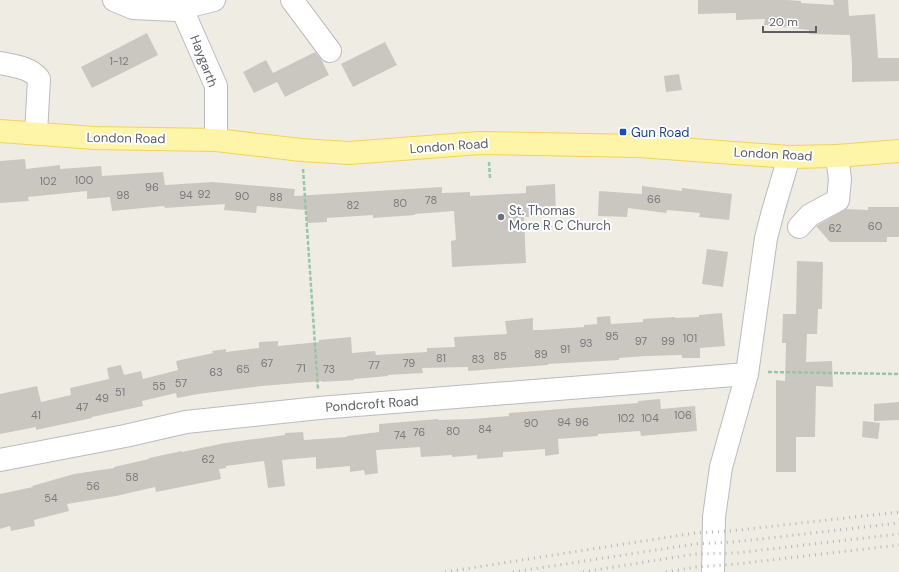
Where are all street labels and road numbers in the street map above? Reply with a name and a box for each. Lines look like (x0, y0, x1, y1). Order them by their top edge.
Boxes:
street label: Haygarth (186, 33, 222, 89)
street label: London Road (86, 129, 166, 147)
street label: London Road (409, 135, 489, 157)
street label: London Road (733, 143, 813, 165)
street label: Pondcroft Road (325, 392, 419, 416)

